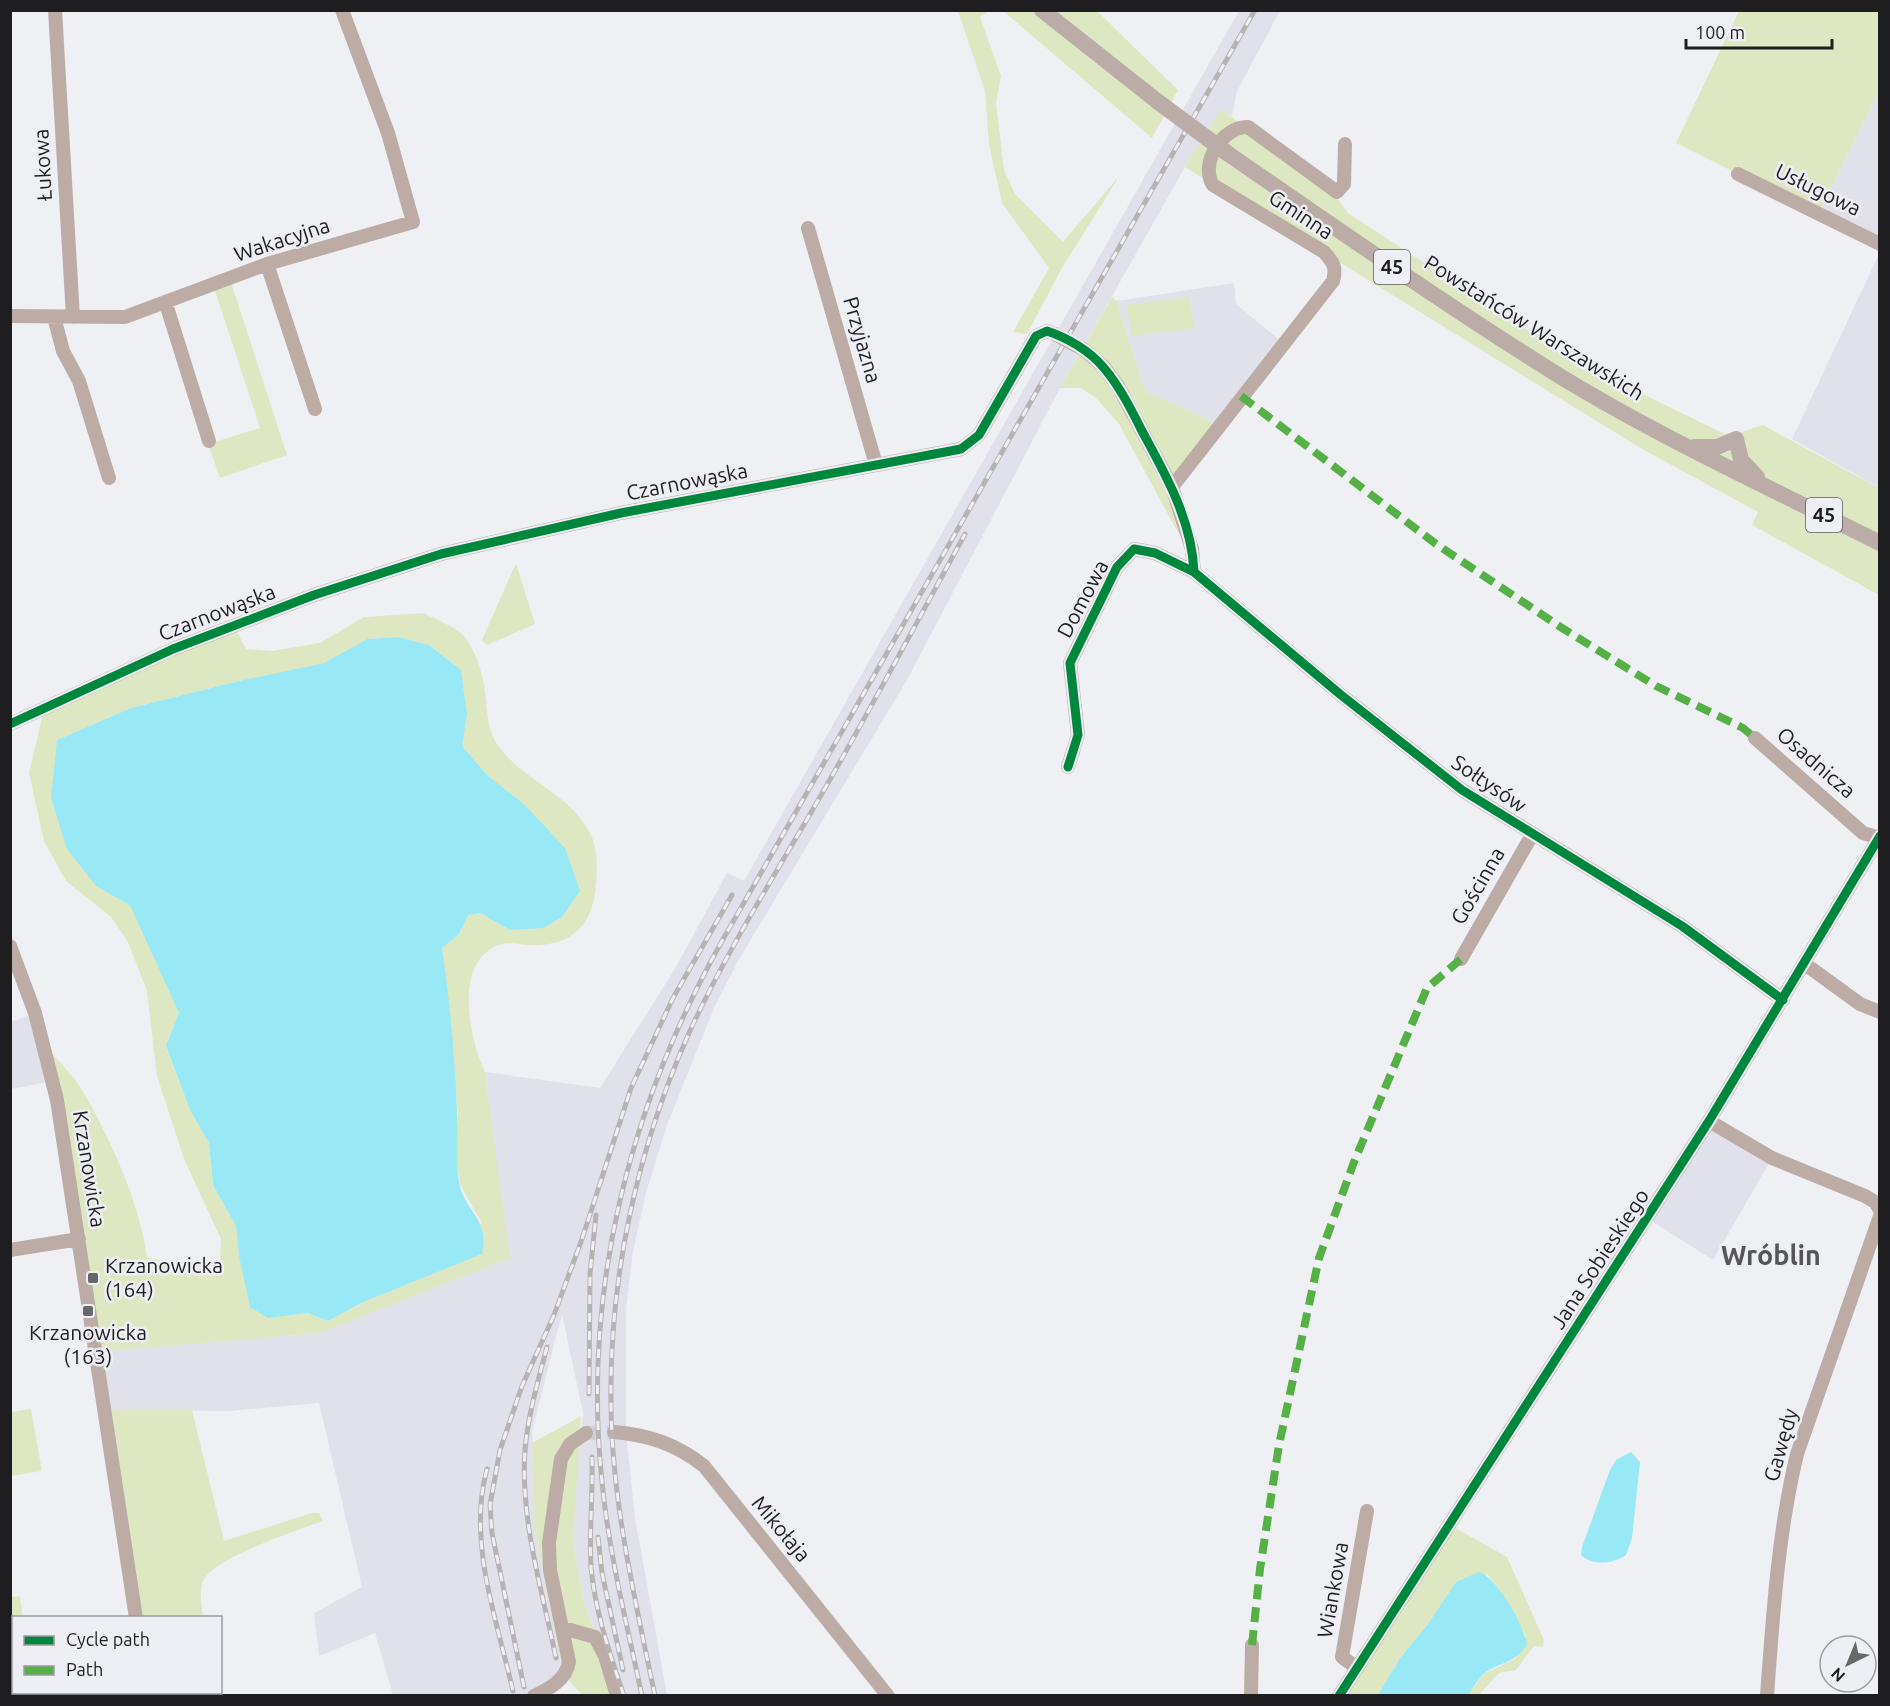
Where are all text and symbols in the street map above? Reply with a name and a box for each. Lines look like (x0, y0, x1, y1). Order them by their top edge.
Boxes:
scale bar (1686, 12, 1832, 50)
text: 100 m (1695, 22, 1745, 42)
street label: Łukowa (28, 128, 56, 202)
street label: Usługowa (1772, 158, 1865, 220)
street label: Gminna (1265, 185, 1338, 244)
street label: Wakacyjna (231, 212, 333, 266)
road number: 45 (1374, 250, 1410, 284)
street label: Powstańców Warszawskich (1420, 250, 1649, 405)
street label: Przyjazna (839, 294, 887, 386)
street label: Czarnowąska (624, 457, 750, 505)
road number: 45 (1806, 498, 1842, 532)
street label: Domowa (1052, 556, 1113, 642)
street label: Czarnowąska (155, 579, 278, 645)
street label: Osadnicza (1773, 722, 1861, 803)
street label: Sołtysów (1448, 749, 1531, 817)
street label: Gościnna (1445, 843, 1509, 928)
street label: Krzanowicka (69, 1109, 111, 1229)
street label: Jana Sobieskiego (1545, 1184, 1653, 1333)
district label: Wróblin (1721, 1240, 1821, 1270)
place label: Krzanowicka (164) (105, 1253, 223, 1301)
marker: Krzanowicka (164) (86, 1271, 100, 1285)
marker: Krzanowicka (163) (81, 1304, 95, 1318)
place label: Krzanowicka (163) (29, 1320, 147, 1368)
street label: Gawędy (1758, 1405, 1802, 1484)
street label: Mikołaja (747, 1491, 816, 1566)
street label: Wiankowa (1312, 1540, 1352, 1640)
legend (12, 1616, 222, 1694)
text: Cycle path (66, 1629, 150, 1649)
north arrow (1818, 1634, 1878, 1694)
text: Path (66, 1659, 103, 1679)
text: N (1827, 1664, 1848, 1686)

